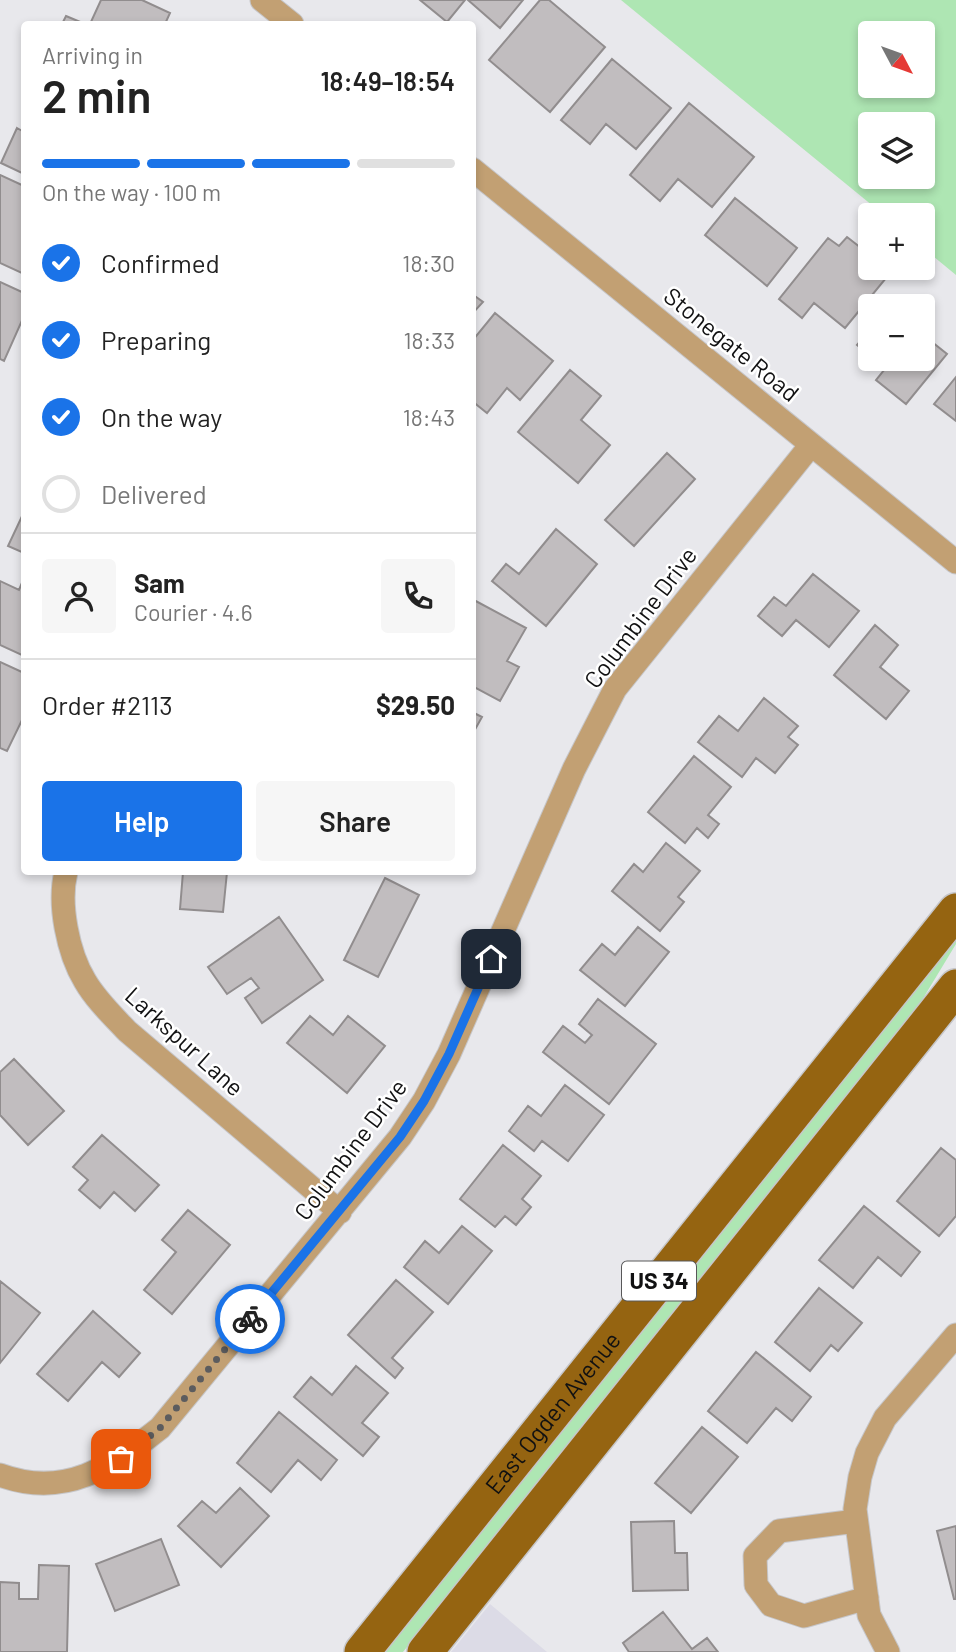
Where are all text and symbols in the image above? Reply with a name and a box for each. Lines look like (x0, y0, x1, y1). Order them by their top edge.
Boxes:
north arrow (858, 21, 934, 98)
map controls (858, 21, 935, 371)
text: Arriving in (42, 41, 143, 69)
text: 18:49–18:54 (320, 65, 455, 96)
text: 2 min (42, 67, 151, 122)
button: layers (858, 112, 935, 189)
text: On the way · 100 m (42, 178, 221, 206)
button: + (858, 203, 935, 280)
icon: check (42, 244, 80, 282)
text: Confirmed (101, 247, 220, 278)
text: 18:30 (402, 249, 455, 277)
street label: Stonegate Road (659, 281, 805, 407)
button: − (858, 294, 935, 371)
icon: check (42, 321, 80, 359)
text: Preparing (101, 324, 211, 355)
text: 18:33 (403, 326, 455, 354)
icon: check (42, 398, 80, 436)
text: On the way (101, 401, 222, 432)
text: 18:43 (403, 403, 455, 431)
text: Delivered (101, 478, 207, 509)
street label: Columbine Drive (577, 541, 702, 693)
button: person (42, 559, 116, 633)
button: phone (381, 559, 455, 633)
text: Sam (134, 567, 185, 598)
text: Courier · 4.6 (134, 598, 253, 626)
text: Order #2113 (42, 689, 173, 720)
text: $29.50 (376, 689, 455, 720)
button: Help (42, 781, 242, 861)
button: Share (256, 781, 455, 861)
pin (461, 929, 521, 989)
icon: home (472, 940, 510, 978)
street label: Larkspur Lane (120, 980, 250, 1102)
street label: Columbine Drive (287, 1073, 412, 1225)
road number: US 34 (622, 1262, 696, 1300)
courier (215, 1284, 285, 1354)
icon: bike (231, 1300, 269, 1338)
street label: East Ogden Avenue (479, 1325, 626, 1499)
pin (91, 1429, 151, 1489)
icon: bag (102, 1440, 140, 1478)

